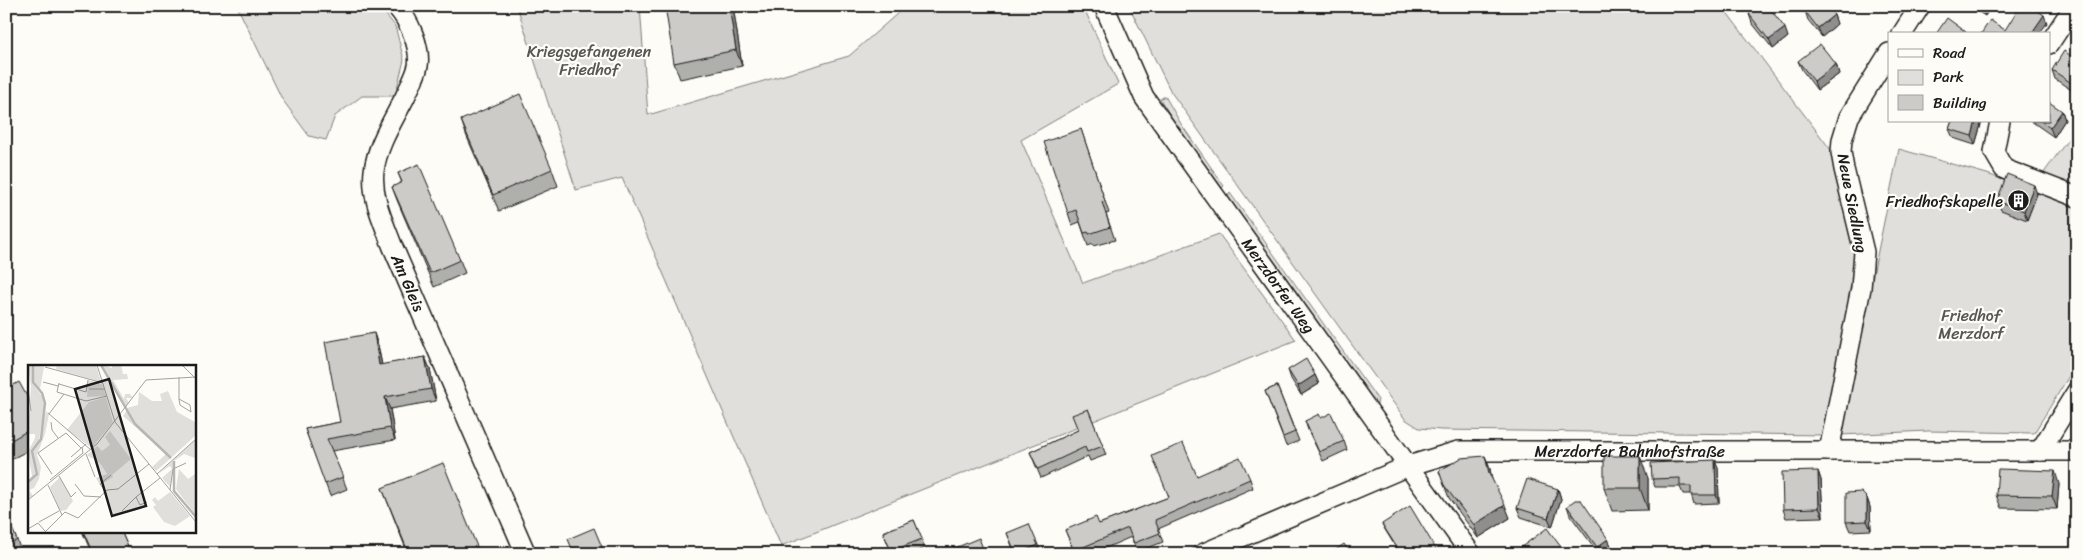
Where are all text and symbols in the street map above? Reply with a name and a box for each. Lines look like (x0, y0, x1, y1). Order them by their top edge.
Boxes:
legend (1888, 32, 2050, 122)
park label: Kriegsgefangenen Friedhof (527, 37, 651, 84)
text: Road (1933, 40, 1966, 66)
text: Park (1933, 64, 1964, 90)
text: Building (1933, 90, 1987, 116)
street label: Neue Siedlung (1829, 151, 1876, 255)
place label: Friedhofskapelle (1886, 187, 2003, 216)
building icon: Friedhofskapelle (2007, 189, 2031, 213)
street label: Merzdorfer Weg (1234, 231, 1323, 340)
street label: Am Gleis (382, 248, 433, 317)
park label: Friedhof Merzdorf (1938, 301, 2006, 348)
inset map (28, 365, 195, 532)
street label: Merzdorfer Bahnhofstraße (1535, 437, 1725, 466)

